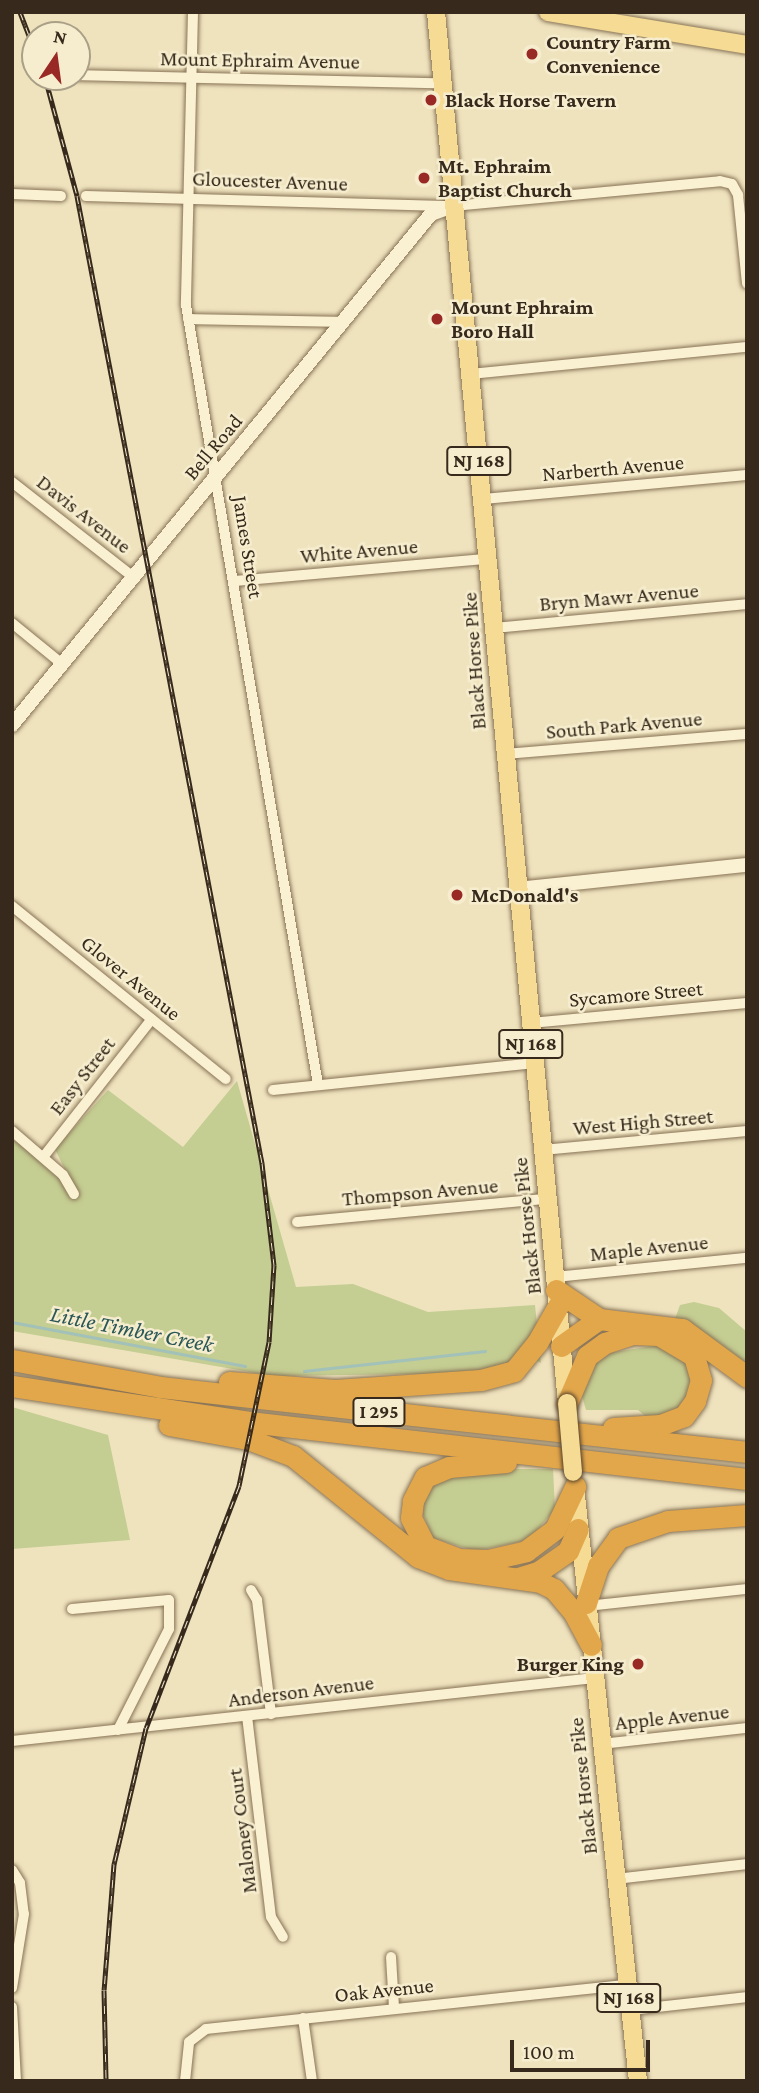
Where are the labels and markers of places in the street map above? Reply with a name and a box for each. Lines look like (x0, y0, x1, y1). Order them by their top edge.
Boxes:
place label: Country Farm Convenience (546, 29, 671, 79)
marker: Country Farm Convenience (524, 46, 540, 62)
place label: Black Horse Tavern (445, 87, 616, 113)
marker: Black Horse Tavern (423, 92, 439, 108)
place label: Mt. Ephraim Baptist Church (438, 153, 572, 203)
marker: Mt. Ephraim Baptist Church (416, 170, 432, 186)
place label: Mount Ephraim Boro Hall (451, 294, 593, 344)
marker: Mount Ephraim Boro Hall (429, 311, 445, 327)
place label: McDonald's (471, 882, 578, 908)
marker: McDonald's (449, 887, 465, 903)
place label: Burger King (517, 1651, 624, 1677)
marker: Burger King (630, 1656, 646, 1672)

